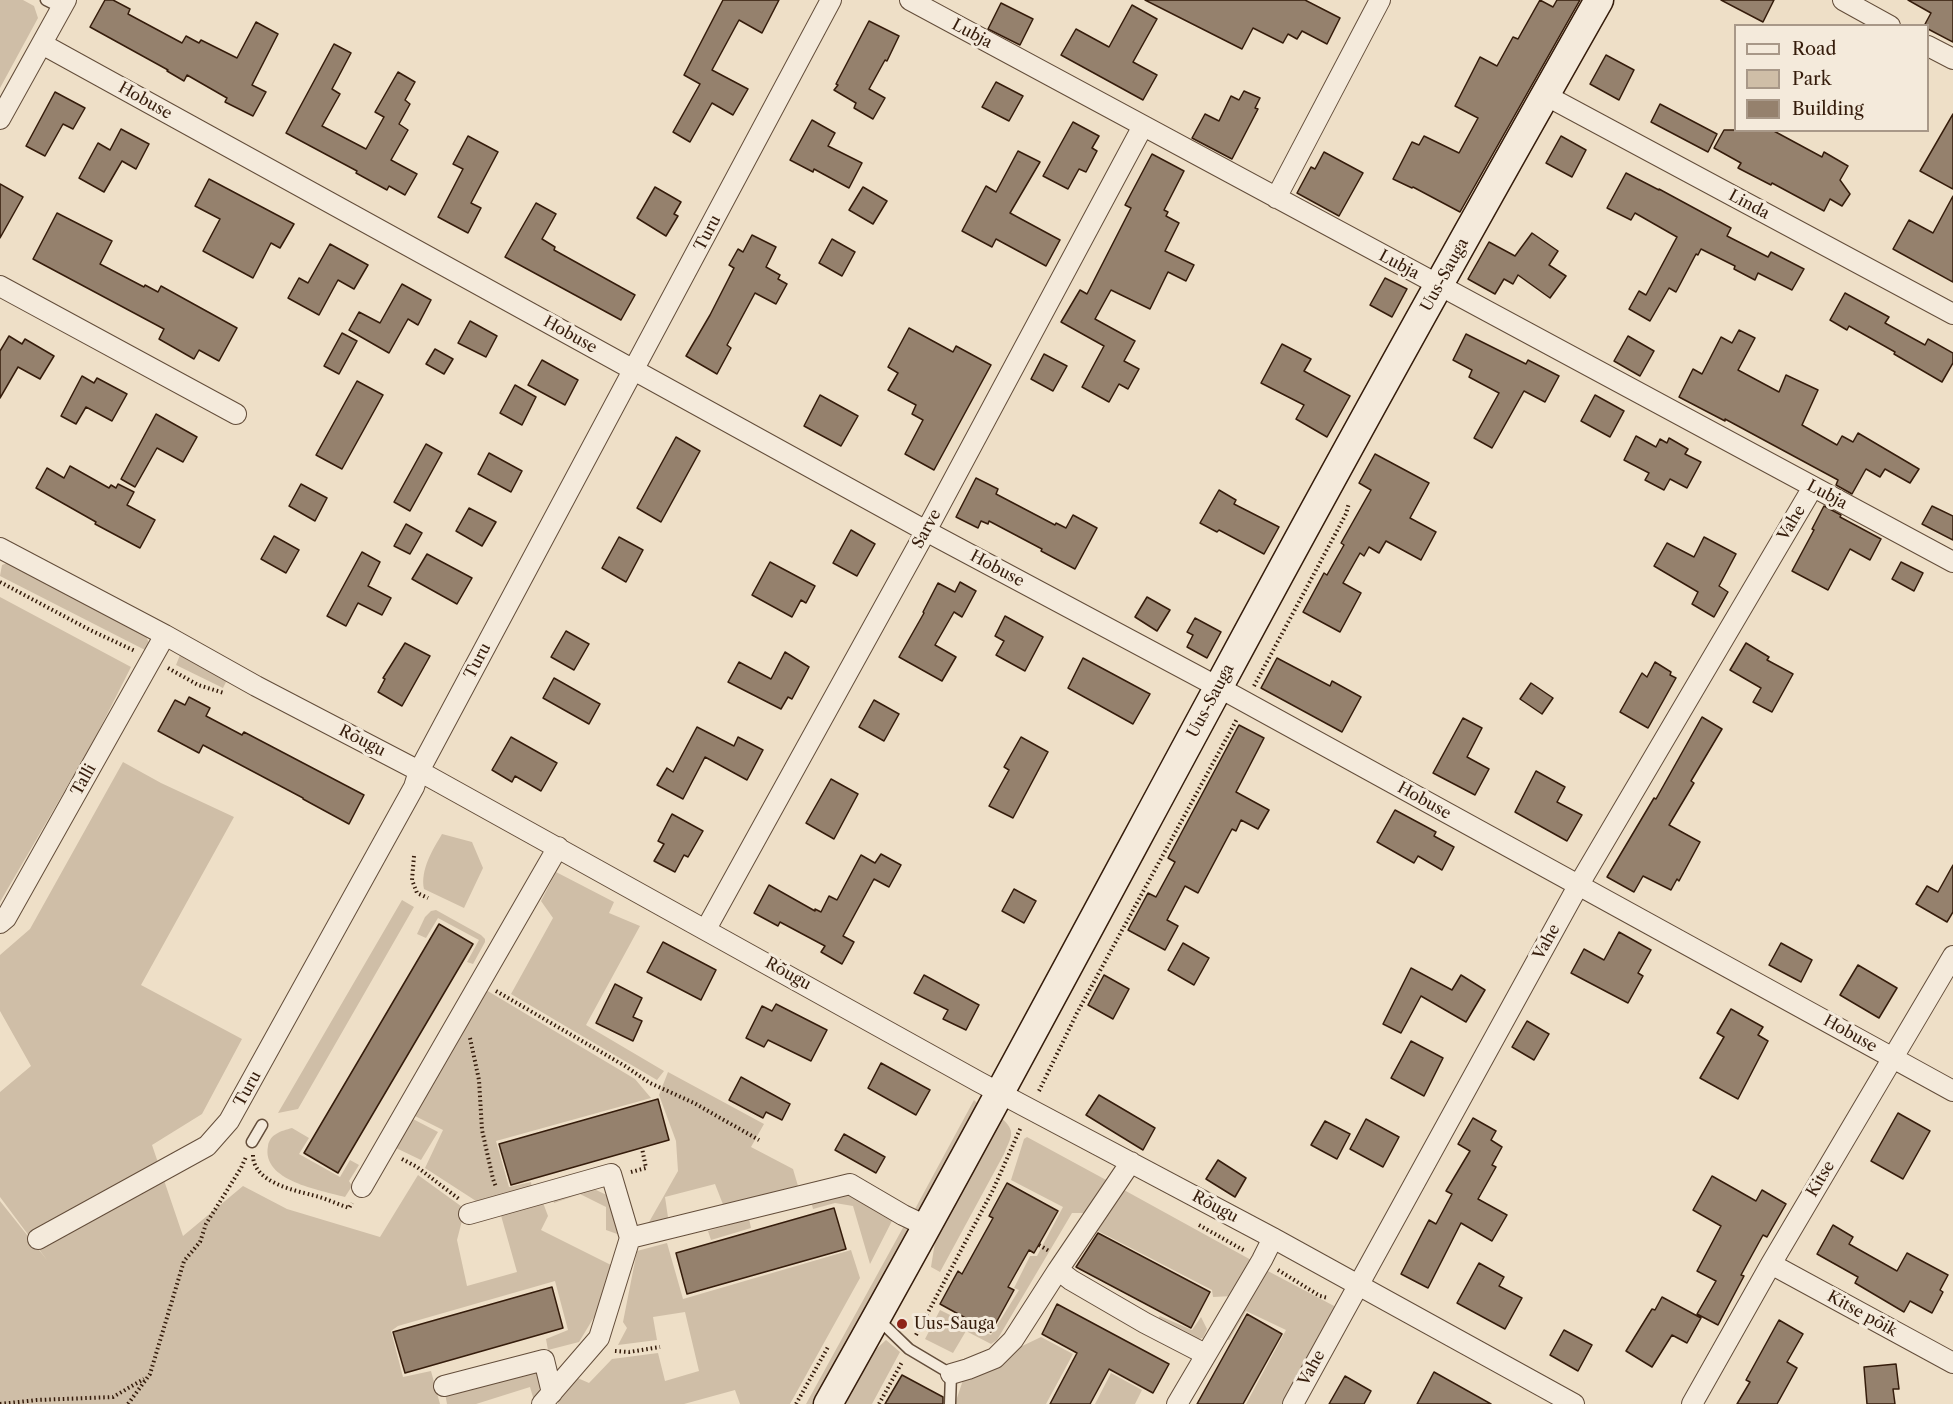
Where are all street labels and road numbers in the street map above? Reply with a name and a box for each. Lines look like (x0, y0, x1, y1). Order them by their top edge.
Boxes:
street label: Lubja (949, 15, 995, 53)
street label: Hobuse (115, 78, 175, 124)
street label: Linda (1725, 186, 1773, 224)
street label: Turu (691, 212, 725, 254)
street label: Uus-Sauga (1417, 235, 1473, 315)
street label: Lubja (1376, 246, 1422, 284)
street label: Hobuse (540, 312, 600, 358)
street label: Lubja (1804, 476, 1850, 514)
street label: Vahe (1774, 502, 1810, 544)
street label: Sarve (908, 506, 946, 552)
street label: Hobuse (967, 547, 1027, 591)
street label: Turu (461, 640, 495, 682)
street label: Uus-Sauga (1184, 661, 1238, 741)
street label: Rõugu (336, 721, 388, 761)
street label: Talli (68, 761, 100, 799)
street label: Hobuse (1394, 778, 1454, 824)
street label: Vahe (1530, 921, 1564, 963)
street label: Rõugu (762, 954, 814, 994)
street label: Hobuse (1820, 1011, 1880, 1057)
street label: Turu (230, 1068, 266, 1110)
street label: Kitse (1803, 1157, 1839, 1201)
street label: Rõugu (1189, 1187, 1241, 1227)
street label: Kitse põik (1824, 1287, 1900, 1341)
street label: Vahe (1295, 1347, 1329, 1389)

